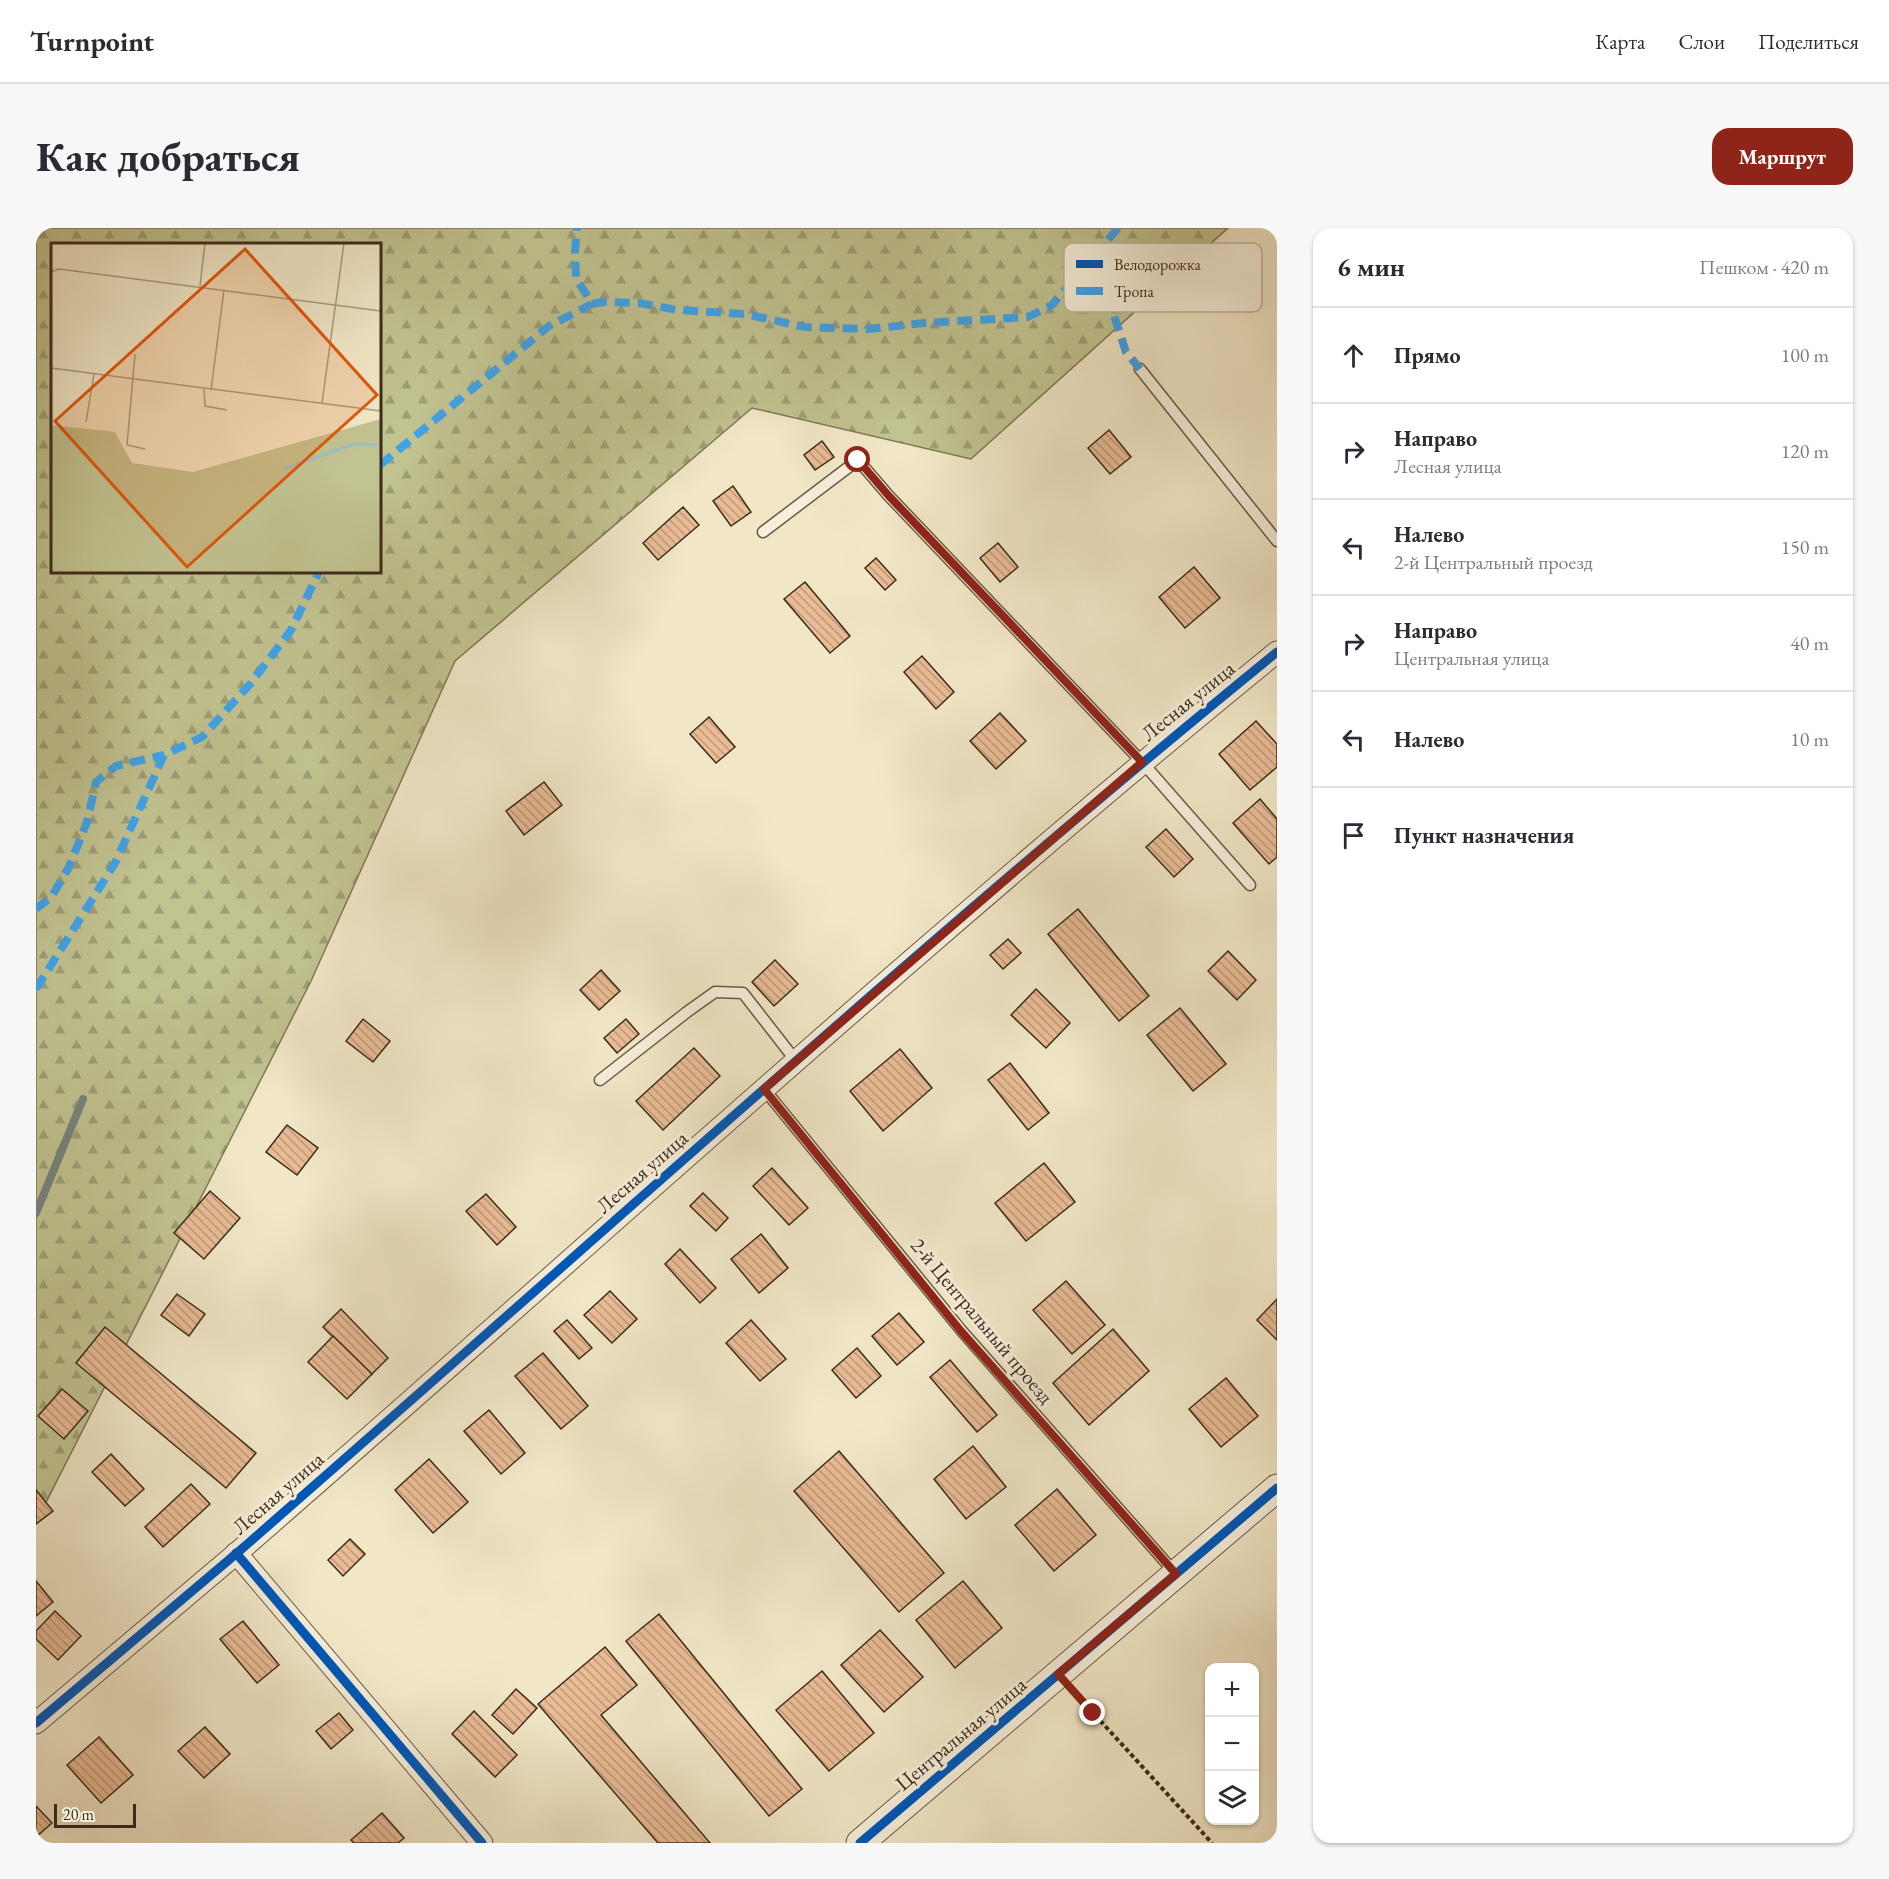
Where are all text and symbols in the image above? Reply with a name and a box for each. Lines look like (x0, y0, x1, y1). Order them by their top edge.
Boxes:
text: Turnpoint (30, 23, 154, 59)
text: Карта (1595, 28, 1645, 55)
text: Слои (1678, 28, 1725, 55)
text: Поделиться (1758, 28, 1859, 55)
button: Маршрут (1712, 128, 1853, 185)
text: Как добраться (36, 129, 300, 184)
inset map (51, 243, 381, 573)
legend (1064, 243, 1262, 312)
text: 6 мин (1337, 250, 1405, 284)
text: Велодорожка (1114, 254, 1201, 275)
text: Пешком · 420 m (1699, 254, 1829, 280)
text: Тропа (1114, 281, 1154, 302)
icon: ahead (1337, 339, 1370, 372)
text: Прямо (1394, 341, 1461, 370)
text: 100 m (1781, 342, 1829, 368)
text: Направо (1394, 424, 1477, 453)
icon: right (1337, 435, 1370, 468)
text: 120 m (1781, 438, 1829, 464)
route start (844, 446, 870, 472)
text: Лесная улица (1394, 453, 1502, 479)
text: Налево (1394, 520, 1464, 549)
icon: left (1337, 531, 1370, 564)
text: 150 m (1781, 534, 1829, 560)
text: 2-й Центральный проезд (1394, 549, 1593, 575)
text: Направо (1394, 616, 1477, 645)
icon: right (1337, 627, 1370, 660)
text: 40 m (1790, 630, 1829, 656)
text: Центральная улица (1394, 645, 1549, 671)
street label: Лесная улица (1135, 654, 1241, 747)
icon: left (1337, 723, 1370, 756)
text: Налево (1394, 725, 1464, 754)
text: 10 m (1790, 726, 1829, 752)
icon: arrive (1337, 819, 1370, 852)
text: Пункт назначения (1394, 821, 1574, 850)
street label: Лесная улица (590, 1124, 694, 1219)
street label: 2-й Центральный проезд (905, 1232, 1060, 1410)
street label: Лесная улица (226, 1445, 330, 1540)
map controls (1205, 1663, 1259, 1825)
button: + (1205, 1663, 1259, 1717)
street label: Центральная улица (890, 1670, 1032, 1796)
route end (1079, 1699, 1105, 1725)
button: − (1205, 1717, 1259, 1771)
button: layers (1205, 1771, 1259, 1825)
scale bar (54, 1801, 136, 1828)
text: 20 m (63, 1804, 94, 1825)

